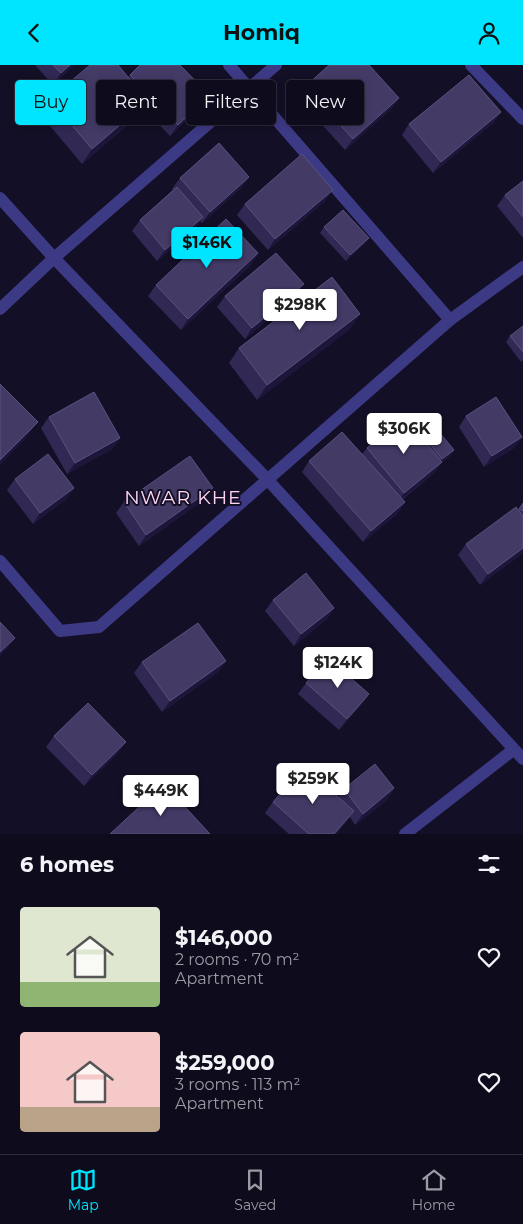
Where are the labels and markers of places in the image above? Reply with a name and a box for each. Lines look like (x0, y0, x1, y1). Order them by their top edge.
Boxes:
pin: $146K (172, 227, 242, 269)
pin: $298K (265, 289, 335, 331)
pin: $306K (369, 413, 439, 455)
pin: $124K (303, 647, 373, 689)
pin: $259K (278, 763, 348, 805)
pin: $449K (126, 775, 196, 817)

